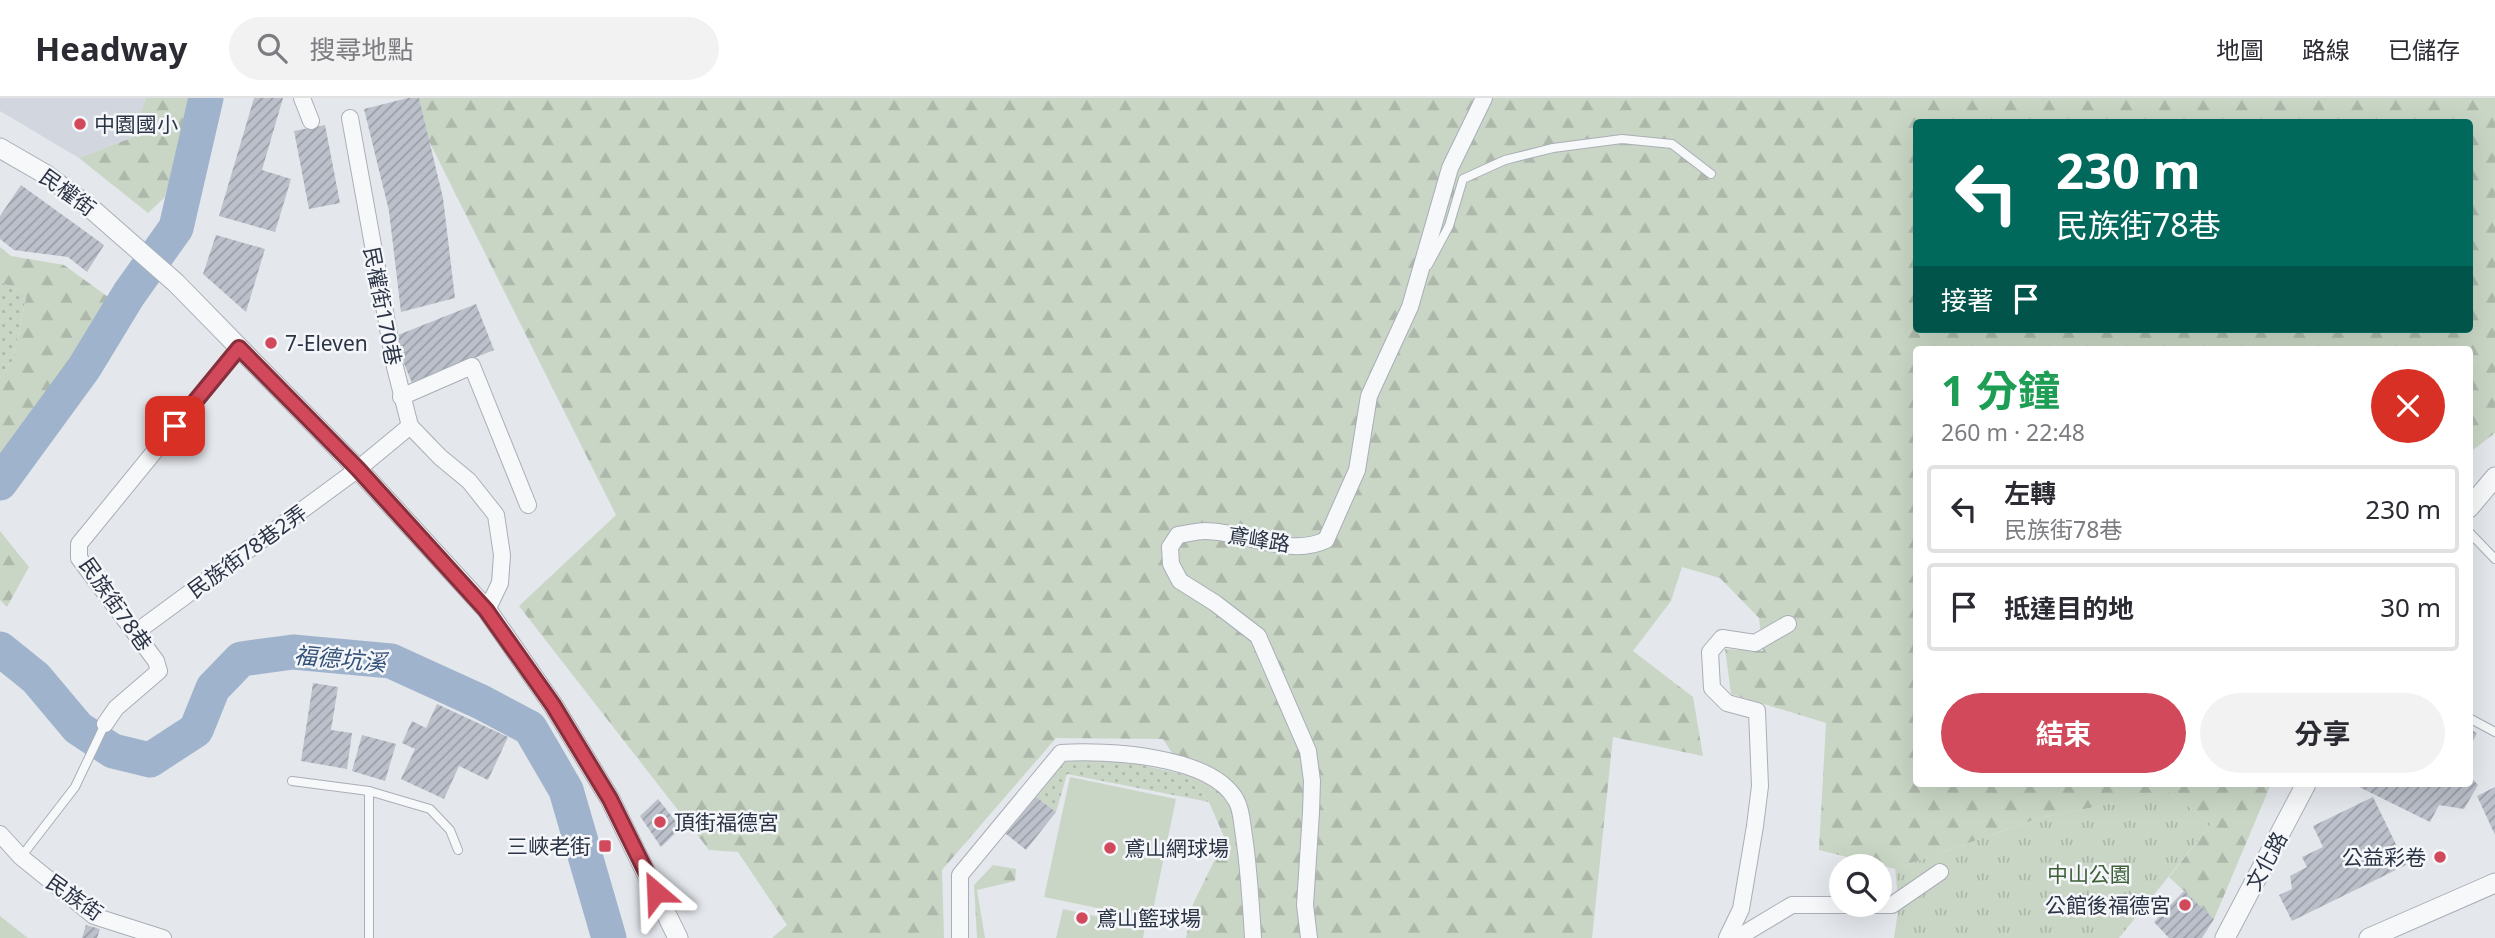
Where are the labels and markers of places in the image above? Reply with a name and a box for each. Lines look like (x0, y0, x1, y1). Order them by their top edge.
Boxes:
place label: 中園國小 (94, 110, 178, 138)
marker: 中園國小 (72, 116, 88, 132)
place label: 7-Eleven (285, 329, 368, 357)
marker: 7-Eleven (263, 335, 279, 351)
pin (145, 396, 205, 456)
place label: 頂街福德宮 (674, 808, 779, 836)
marker: 頂街福德宮 (652, 814, 668, 830)
place label: 三峽老街 (507, 832, 591, 860)
place label: 鳶山網球場 (1124, 834, 1229, 862)
marker: 三峽老街 (597, 838, 613, 854)
marker: 鳶山網球場 (1102, 840, 1118, 856)
place label: 公益彩卷 (2342, 843, 2426, 871)
marker: 公益彩卷 (2432, 849, 2448, 865)
place label: 公館後福德宮 (2045, 891, 2171, 919)
marker: 公館後福德宮 (2177, 897, 2193, 913)
place label: 鳶山籃球場 (1096, 904, 1201, 932)
marker: 鳶山籃球場 (1074, 910, 1090, 926)

